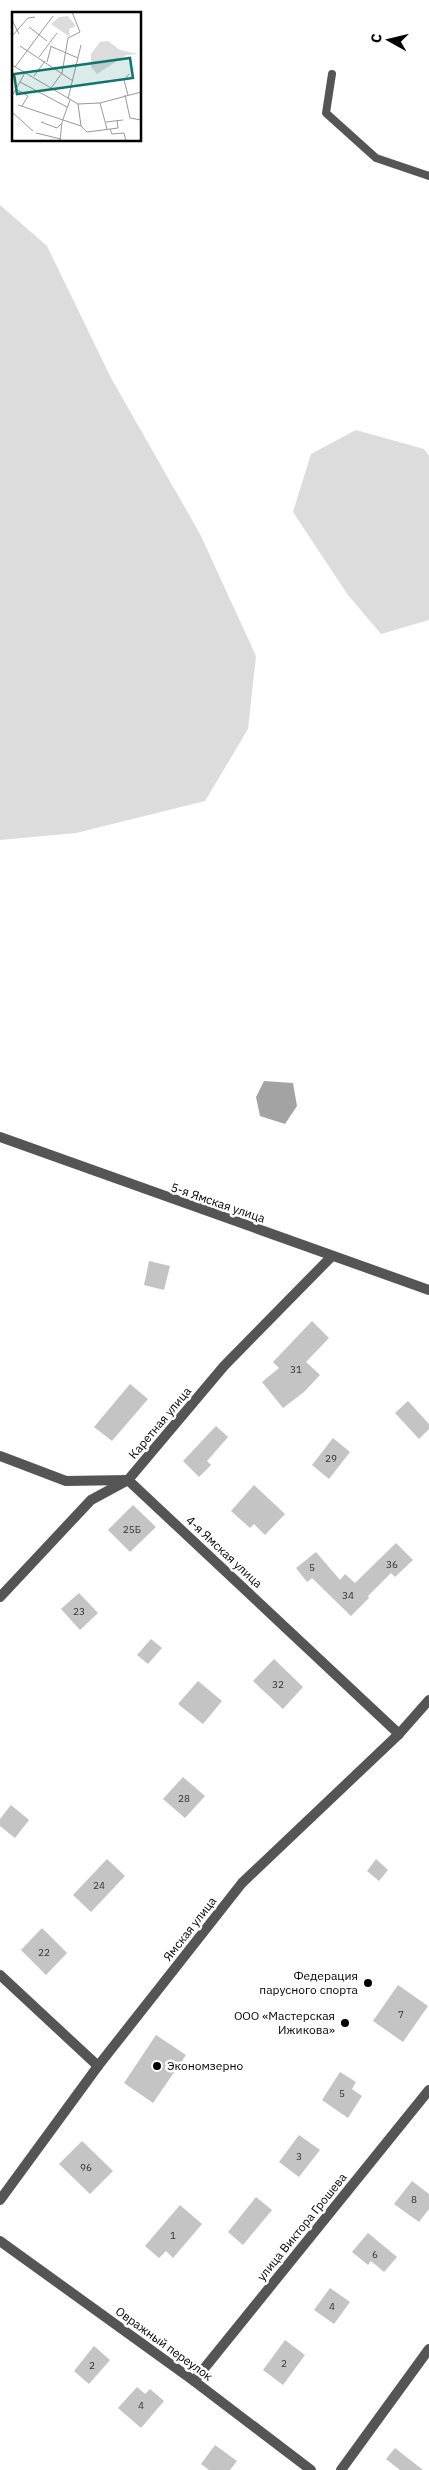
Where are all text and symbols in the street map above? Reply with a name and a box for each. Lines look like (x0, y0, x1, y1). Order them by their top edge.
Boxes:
inset map (12, 12, 141, 141)
north arrow (364, 15, 414, 65)
text: С (367, 32, 386, 44)
street label: 5-я Ямская улица (169, 1179, 268, 1226)
house number: 31 (290, 1363, 302, 1376)
street label: Каретная улица (125, 1383, 194, 1462)
house number: 29 (325, 1452, 337, 1465)
street label: 4-я Ямская улица (183, 1512, 266, 1591)
house number: 25Б (123, 1523, 141, 1536)
house number: 36 (386, 1558, 398, 1571)
house number: 5 (309, 1561, 315, 1574)
house number: 34 (342, 1589, 354, 1602)
house number: 23 (73, 1605, 85, 1618)
house number: 32 (272, 1678, 284, 1691)
house number: 28 (178, 1792, 190, 1805)
house number: 24 (93, 1879, 105, 1892)
street label: Ямская улица (160, 1893, 220, 1964)
house number: 22 (38, 1946, 50, 1959)
place label: Федерация парусного спорта (259, 1968, 359, 1997)
marker: Федерация парусного спорта (362, 1977, 374, 1989)
place label: ООО «Мастерская Ижикова» (234, 2008, 335, 2037)
house number: 7 (398, 2008, 404, 2021)
marker: ООО «Мастерская Ижикова» (339, 2017, 351, 2029)
place label: Экономзерно (167, 2058, 243, 2073)
marker: Экономзерно (151, 2060, 163, 2072)
house number: 5 (339, 2087, 345, 2100)
house number: 3 (296, 2150, 302, 2163)
house number: 96 (80, 2161, 92, 2174)
street label: улица Виктора Грошева (254, 2169, 350, 2284)
house number: 8 (411, 2193, 417, 2206)
house number: 1 (170, 2229, 176, 2242)
house number: 6 (372, 2248, 378, 2261)
house number: 4 (329, 2300, 335, 2313)
street label: Овражный переулок (113, 2303, 216, 2384)
house number: 2 (281, 2357, 287, 2370)
house number: 2 (89, 2359, 95, 2372)
house number: 4 (138, 2399, 144, 2412)

